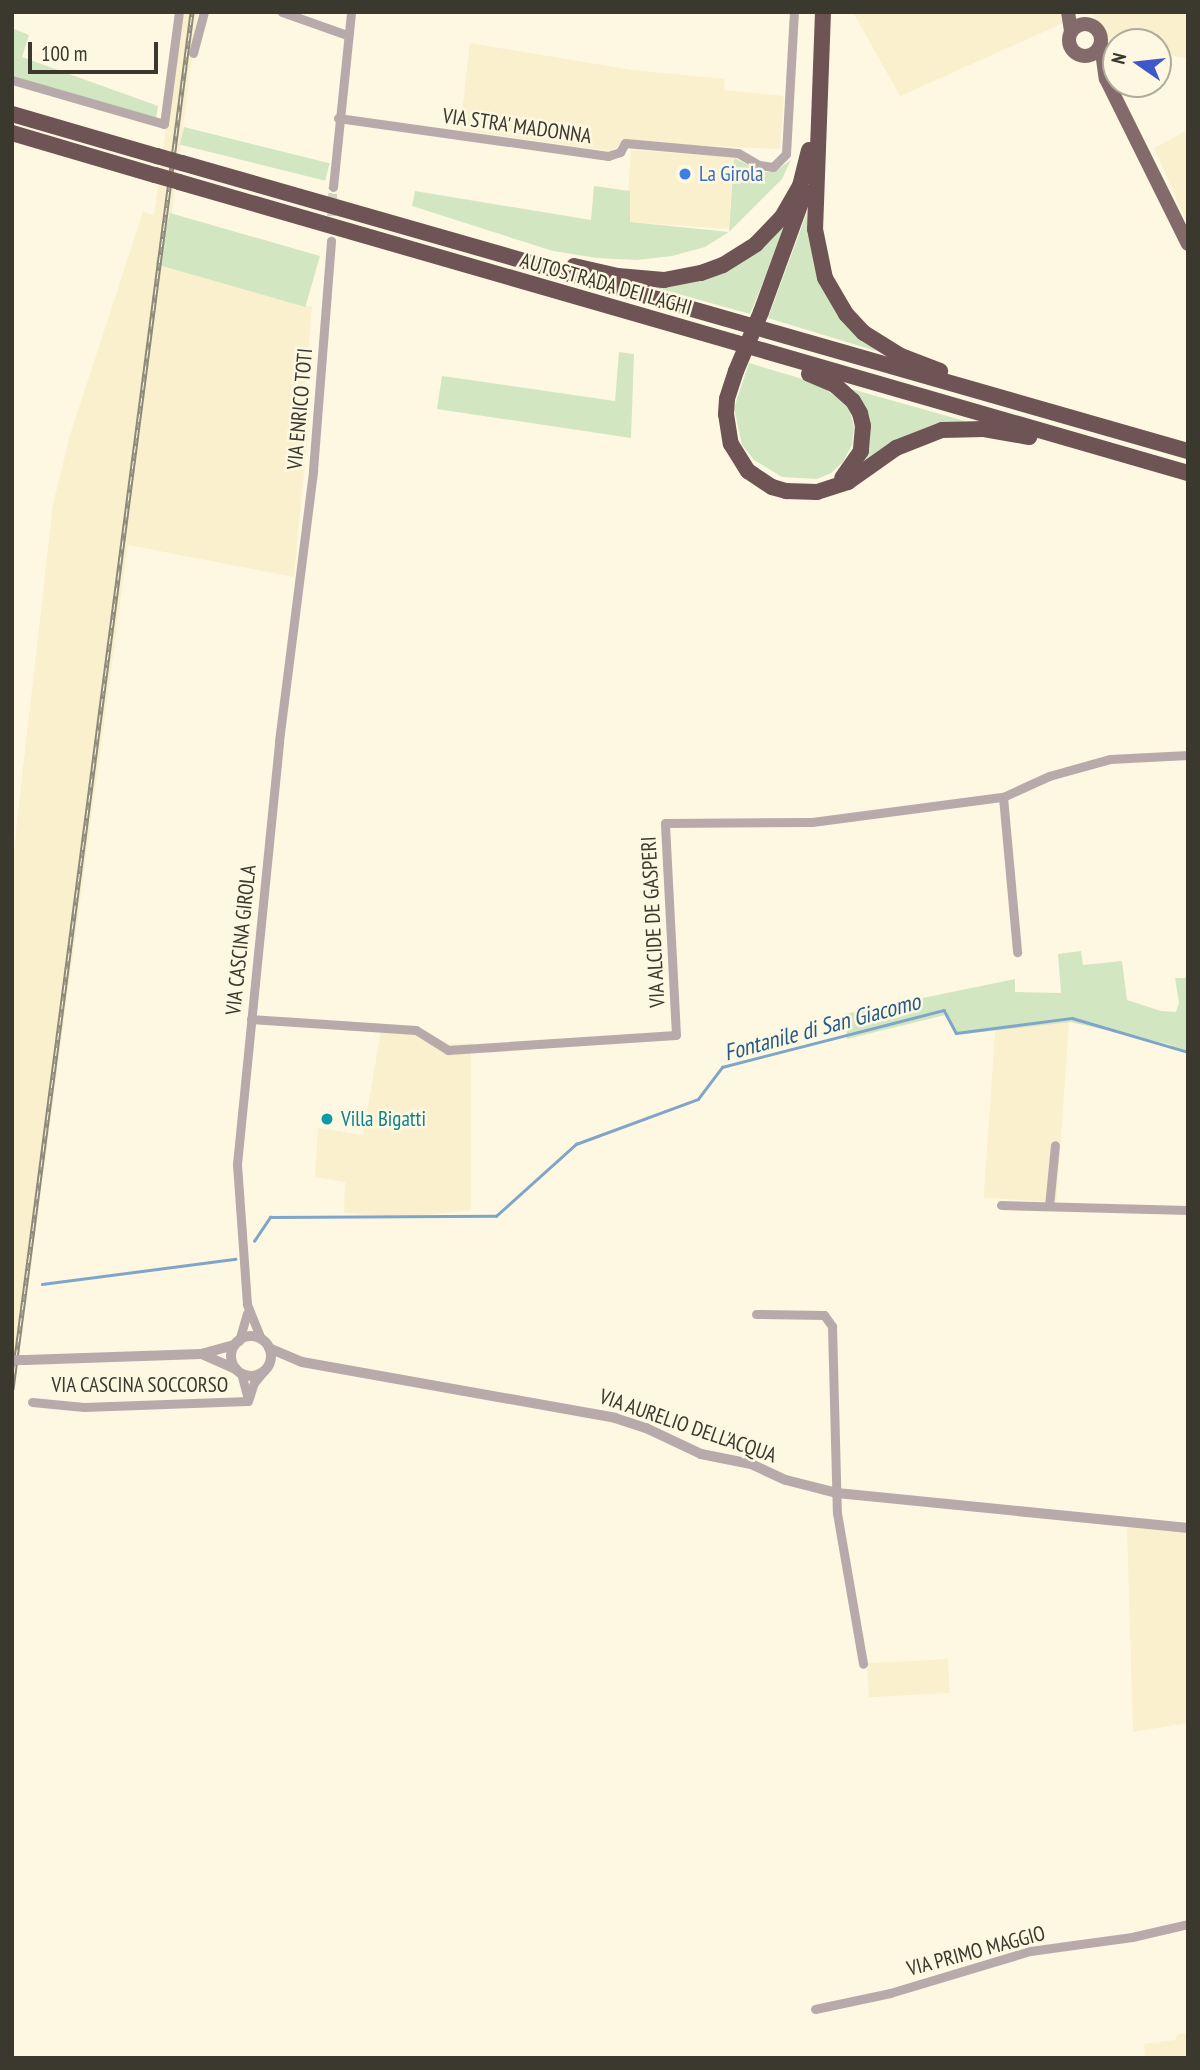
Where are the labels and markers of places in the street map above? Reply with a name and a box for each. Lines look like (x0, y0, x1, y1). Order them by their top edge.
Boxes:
place label: La Girola (699, 161, 763, 187)
marker: La Girola (677, 166, 693, 182)
place label: Villa Bigatti (341, 1106, 426, 1132)
marker: Villa Bigatti (319, 1111, 335, 1127)

